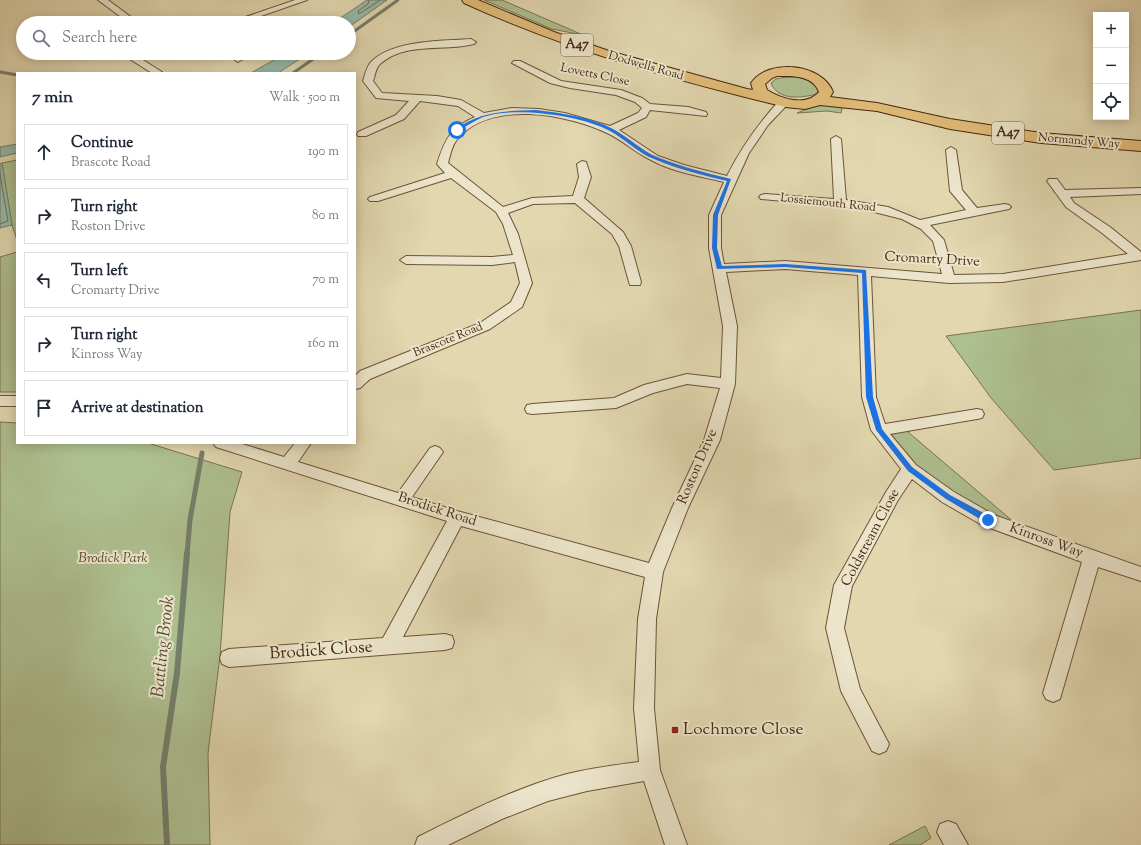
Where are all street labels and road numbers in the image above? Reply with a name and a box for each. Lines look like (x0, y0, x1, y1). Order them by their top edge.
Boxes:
road number: A47 (561, 34, 593, 56)
street label: Dodwells Road (606, 47, 686, 85)
street label: Lovetts Close (559, 59, 632, 91)
road number: A47 (992, 122, 1024, 144)
street label: Normandy Way (1037, 128, 1121, 154)
street label: Lossiemouth Road (779, 189, 877, 217)
street label: Cromarty Drive (884, 248, 980, 272)
street label: Brascote Road (411, 318, 486, 362)
street label: Roston Drive (673, 426, 723, 508)
street label: Coldstream Close (837, 486, 905, 590)
street label: Brodick Road (395, 488, 479, 532)
street label: Kinross Way (1006, 518, 1086, 564)
street label: Brodick Close (269, 635, 373, 667)

